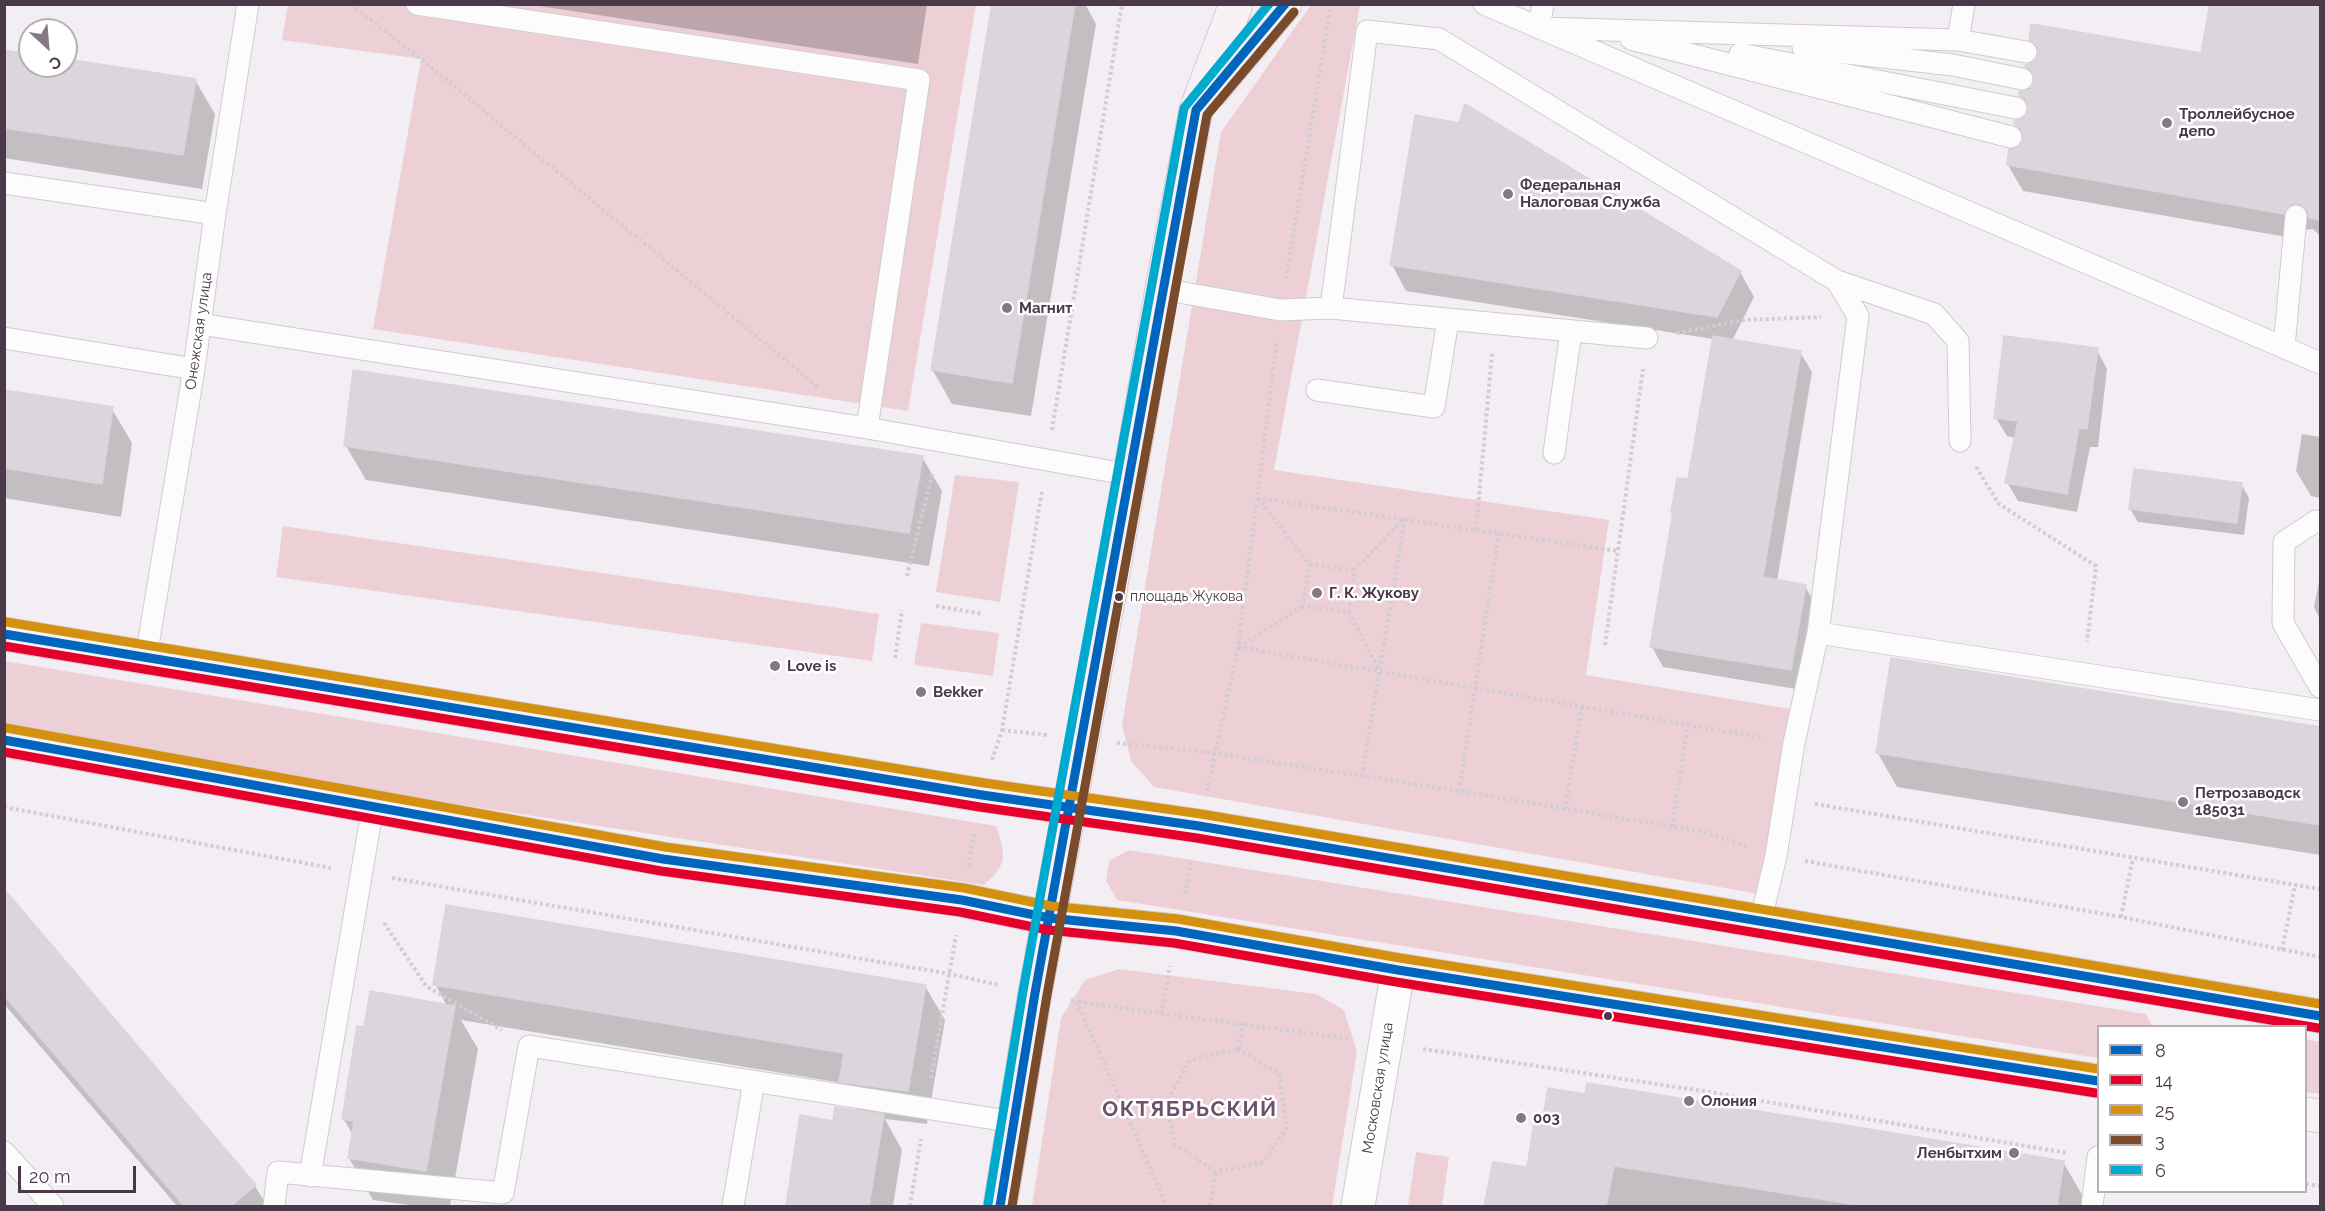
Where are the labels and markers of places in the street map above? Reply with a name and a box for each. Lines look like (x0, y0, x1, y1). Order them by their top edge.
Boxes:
place label: Троллейбусное депо (2179, 105, 2295, 140)
marker: Троллейбусное депо (2160, 116, 2174, 130)
place label: Федеральная Налоговая Служба (1520, 176, 1660, 211)
marker: Федеральная Налоговая Служба (1501, 187, 1515, 201)
place label: Магнит (1019, 299, 1073, 317)
marker: Магнит (1000, 301, 1014, 315)
place label: Г. К. Жукову (1329, 584, 1419, 602)
marker: Г. К. Жукову (1310, 586, 1324, 600)
place label: площадь Жукова (1130, 589, 1243, 605)
marker: площадь Жукова (1113, 591, 1125, 603)
place label: Love is (787, 657, 836, 675)
marker: Love is (768, 659, 782, 673)
place label: Bekker (933, 683, 983, 701)
marker: Bekker (914, 685, 928, 699)
place label: Петрозаводск 185031 (2195, 784, 2301, 819)
marker: Петрозаводск 185031 (2176, 795, 2190, 809)
unlabelled marker (1602, 1010, 1614, 1022)
place label: Олония (1701, 1092, 1757, 1110)
marker: Олония (1682, 1094, 1696, 1108)
place label: 003 (1533, 1109, 1560, 1127)
marker: 003 (1514, 1111, 1528, 1125)
place label: Ленбытхим (1917, 1144, 2002, 1162)
marker: Ленбытхим (2007, 1146, 2021, 1160)

